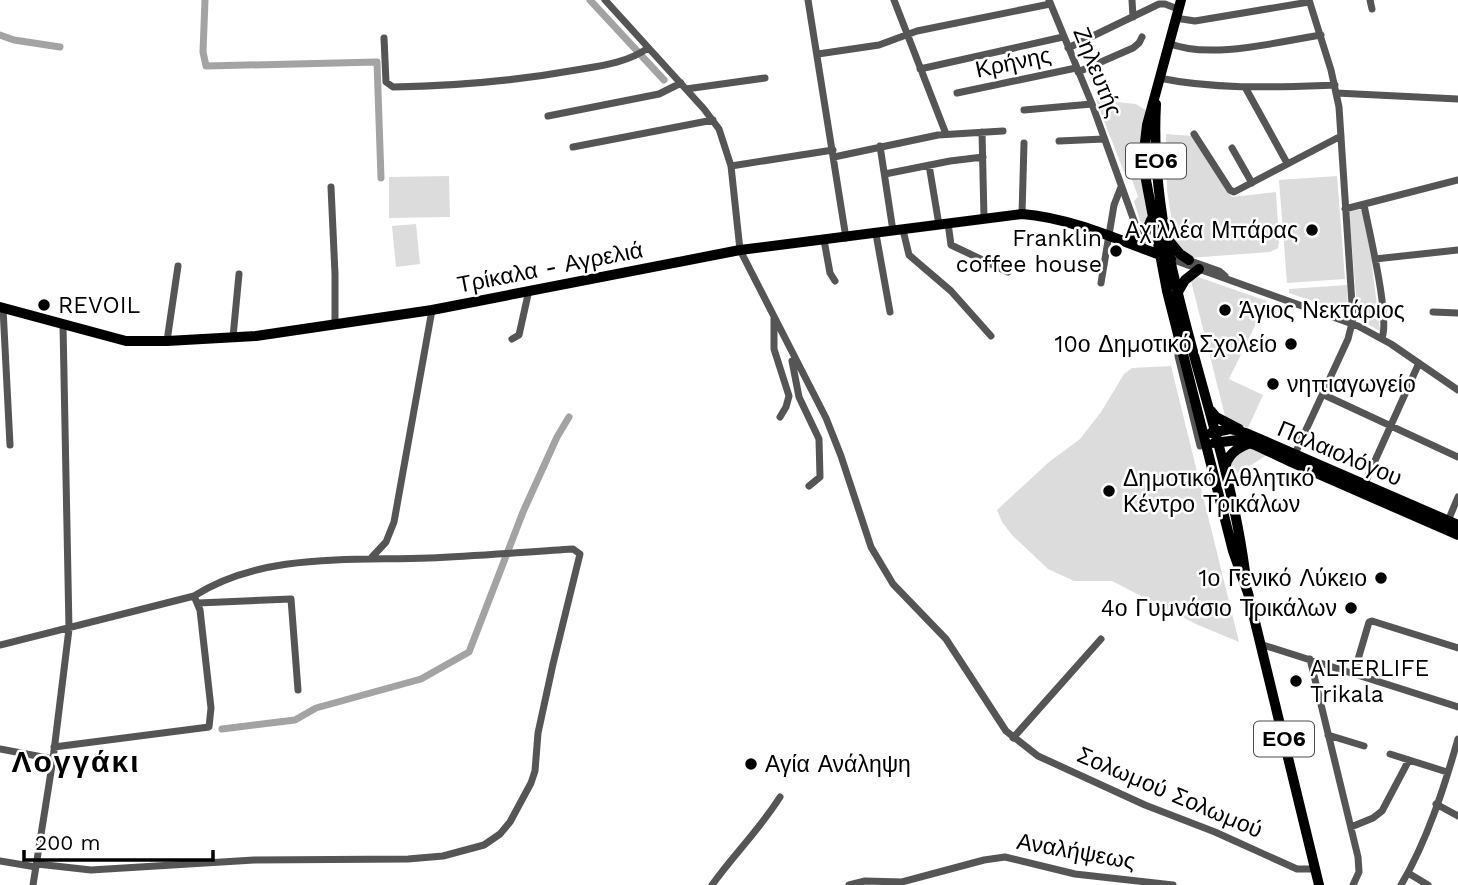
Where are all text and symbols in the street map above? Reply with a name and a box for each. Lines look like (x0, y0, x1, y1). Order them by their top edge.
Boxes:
street label: Ζηλευτής (1067, 23, 1128, 121)
street label: Κρήνης (973, 41, 1053, 84)
road number: ΕΟ6 (1126, 144, 1186, 178)
place label: Αχιλλέα Μπάρας (1125, 217, 1298, 244)
marker: Αχιλλέα Μπάρας (1304, 222, 1320, 238)
place label: Franklin coffee house (956, 225, 1102, 278)
street label: Τρίκαλα - Αγρελιά (455, 236, 645, 299)
marker: Franklin coffee house (1108, 243, 1124, 259)
place label: REVOIL (58, 292, 141, 319)
marker: REVOIL (36, 297, 52, 313)
place label: Άγιος Νεκτάριος (1239, 297, 1405, 324)
marker: Άγιος Νεκτάριος (1217, 302, 1233, 318)
place label: 10ο Δημοτικό Σχολείο (1054, 331, 1277, 358)
marker: 10ο Δημοτικό Σχολείο (1283, 336, 1299, 352)
place label: νηπιαγωγείο (1287, 371, 1416, 398)
marker: νηπιαγωγείο (1265, 376, 1281, 392)
street label: Παλαιολόγου (1273, 415, 1406, 492)
place label: Δημοτικό Αθλητικό Κέντρο Τρικάλων (1123, 465, 1314, 518)
marker: Δημοτικό Αθλητικό Κέντρο Τρικάλων (1101, 483, 1117, 499)
place label: 1ο Γενικό Λύκειο (1198, 565, 1367, 592)
marker: 1ο Γενικό Λύκειο (1373, 570, 1389, 586)
place label: 4ο Γυμνάσιο Τρικάλων (1101, 595, 1337, 622)
marker: 4ο Γυμνάσιο Τρικάλων (1343, 600, 1359, 616)
place label: ALTERLIFE Trikala (1310, 655, 1429, 708)
marker: ALTERLIFE Trikala (1288, 673, 1304, 689)
road number: ΕΟ6 (1254, 722, 1314, 756)
street label: Σολωμού Σολωμού (1073, 741, 1266, 844)
district label: Λογγάκι (11, 744, 141, 779)
place label: Αγία Ανάληψη (765, 751, 911, 778)
marker: Αγία Ανάληψη (743, 756, 759, 772)
scale bar (24, 818, 214, 862)
street label: Αναλήψεως (1015, 828, 1137, 875)
text: 200 m (35, 830, 101, 855)

